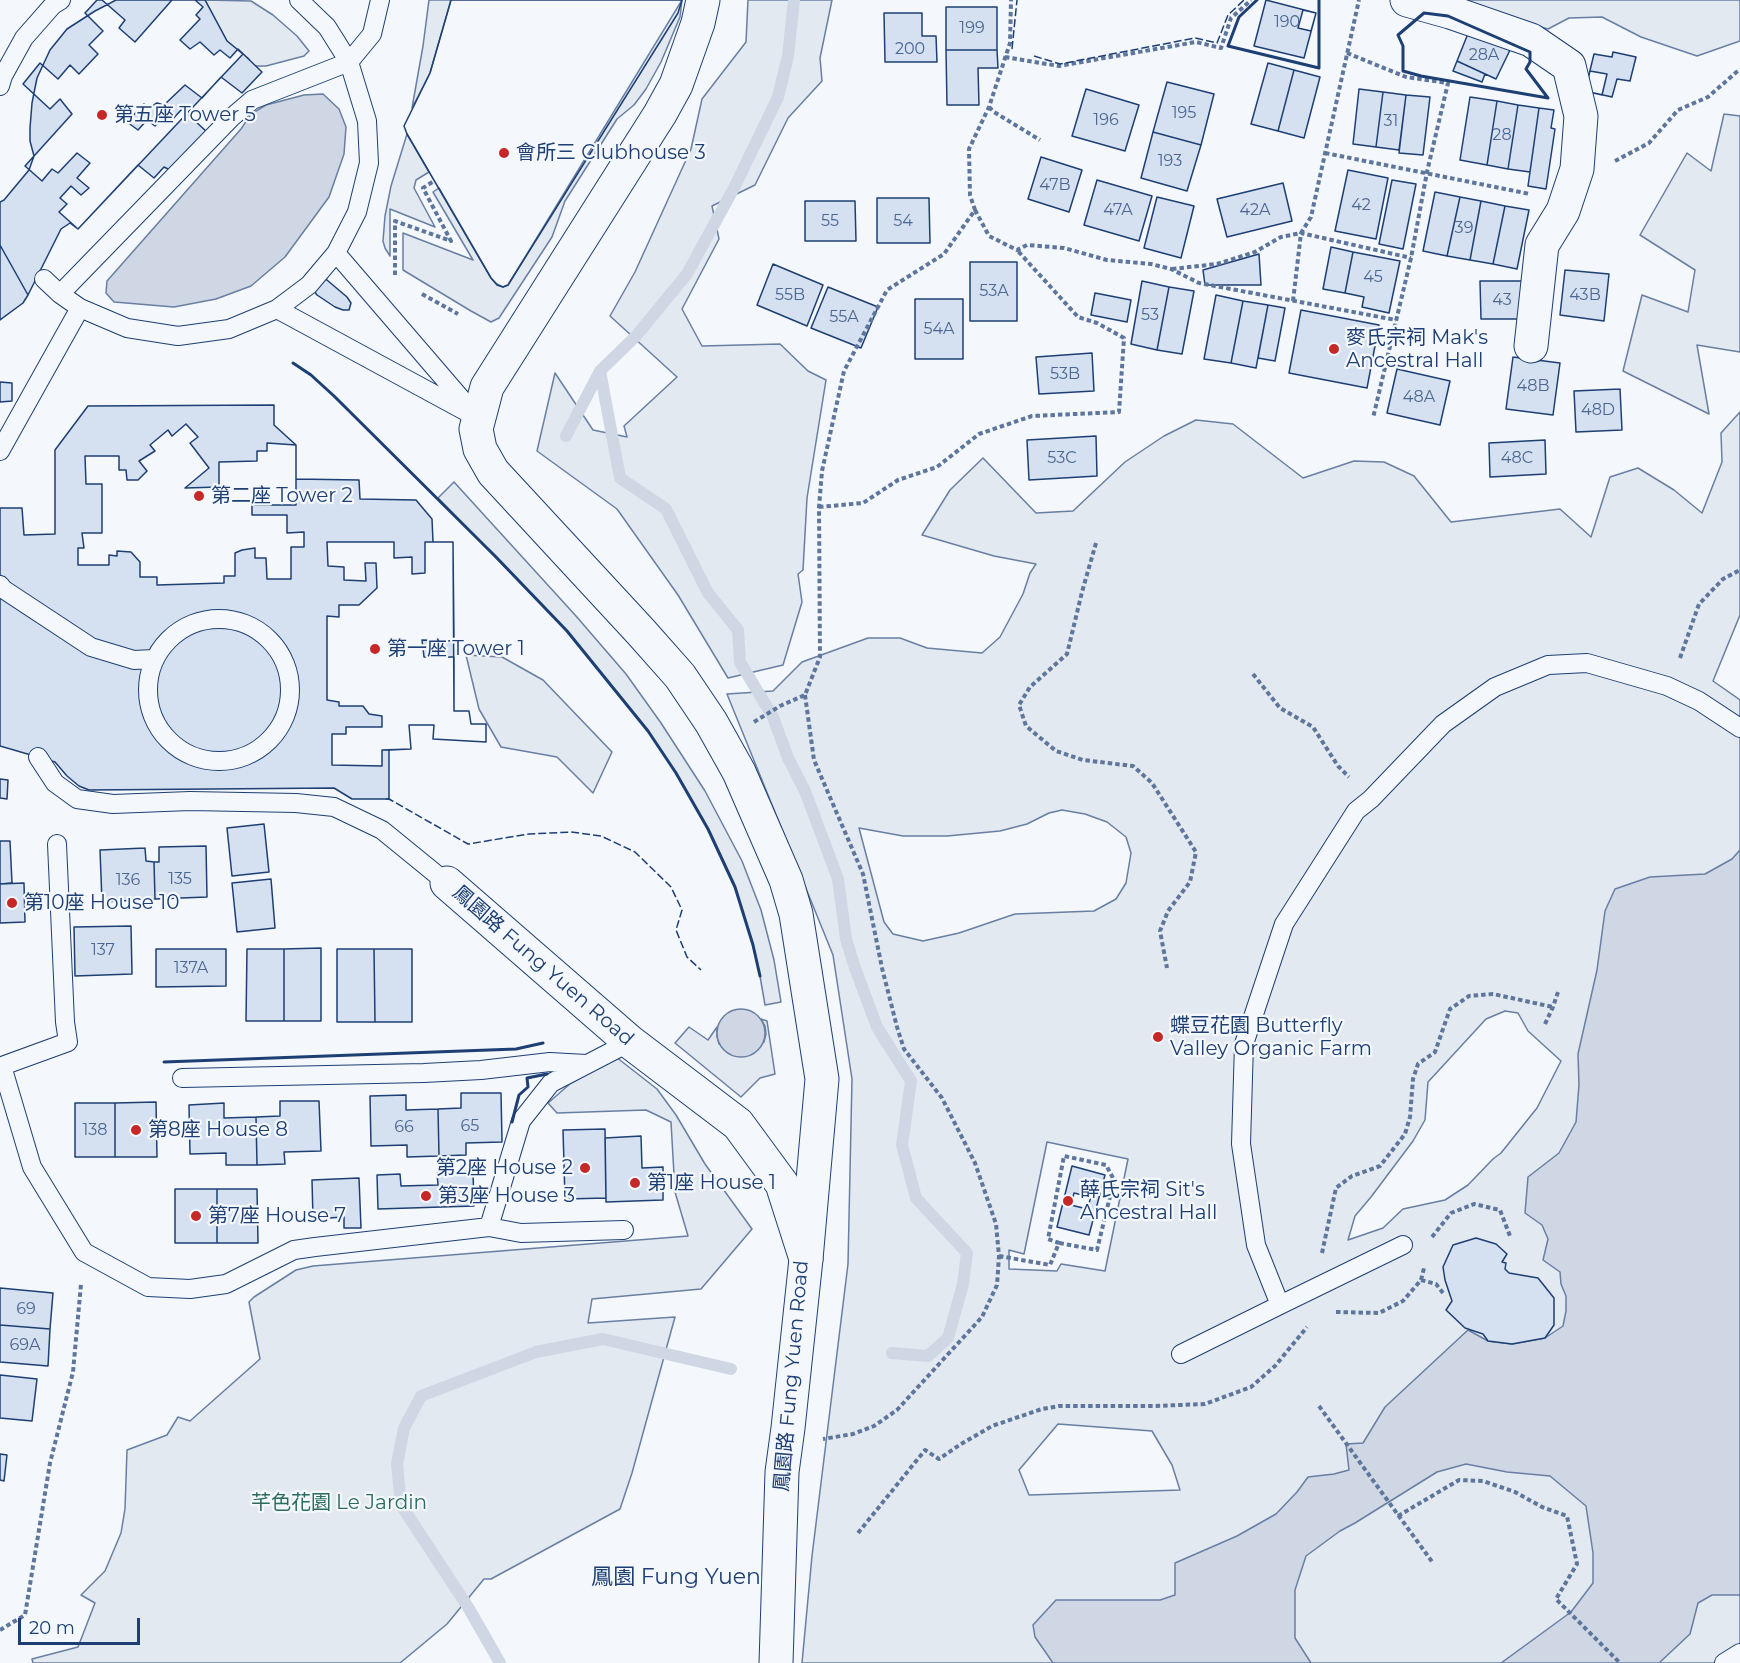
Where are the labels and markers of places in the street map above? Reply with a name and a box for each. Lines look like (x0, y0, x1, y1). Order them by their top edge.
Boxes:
place label: 第五座 Tower 5 (114, 103, 256, 127)
marker: 第五座 Tower 5 (95, 108, 109, 122)
place label: 會所三 Clubhouse 3 (516, 141, 706, 165)
marker: 會所三 Clubhouse 3 (497, 146, 511, 160)
place label: 麥氏宗祠 Mak's Ancestral Hall (1346, 326, 1488, 373)
marker: 麥氏宗祠 Mak's Ancestral Hall (1327, 342, 1341, 356)
place label: 第二座 Tower 2 (211, 484, 353, 508)
marker: 第二座 Tower 2 (192, 489, 206, 503)
place label: 第一座 Tower 1 (387, 637, 525, 661)
marker: 第一座 Tower 1 (368, 642, 382, 656)
place label: 第10座 House 10 (24, 891, 179, 915)
marker: 第10座 House 10 (5, 896, 19, 910)
place label: 蝶豆花園 Butterfly Valley Organic Farm (1170, 1014, 1372, 1061)
marker: 蝶豆花園 Butterfly Valley Organic Farm (1151, 1030, 1165, 1044)
place label: 第8座 House 8 (148, 1118, 288, 1142)
marker: 第8座 House 8 (129, 1123, 143, 1137)
place label: 第2座 House 2 (436, 1156, 573, 1180)
marker: 第2座 House 2 (578, 1161, 592, 1175)
place label: 第1座 House 1 (647, 1171, 776, 1195)
marker: 第1座 House 1 (628, 1176, 642, 1190)
place label: 薛氏宗祠 Sit's Ancestral Hall (1080, 1178, 1217, 1225)
place label: 第3座 House 3 (438, 1184, 575, 1208)
marker: 第3座 House 3 (419, 1189, 433, 1203)
marker: 薛氏宗祠 Sit's Ancestral Hall (1061, 1194, 1075, 1208)
place label: 第7座 House 7 (208, 1204, 346, 1228)
marker: 第7座 House 7 (189, 1209, 203, 1223)

